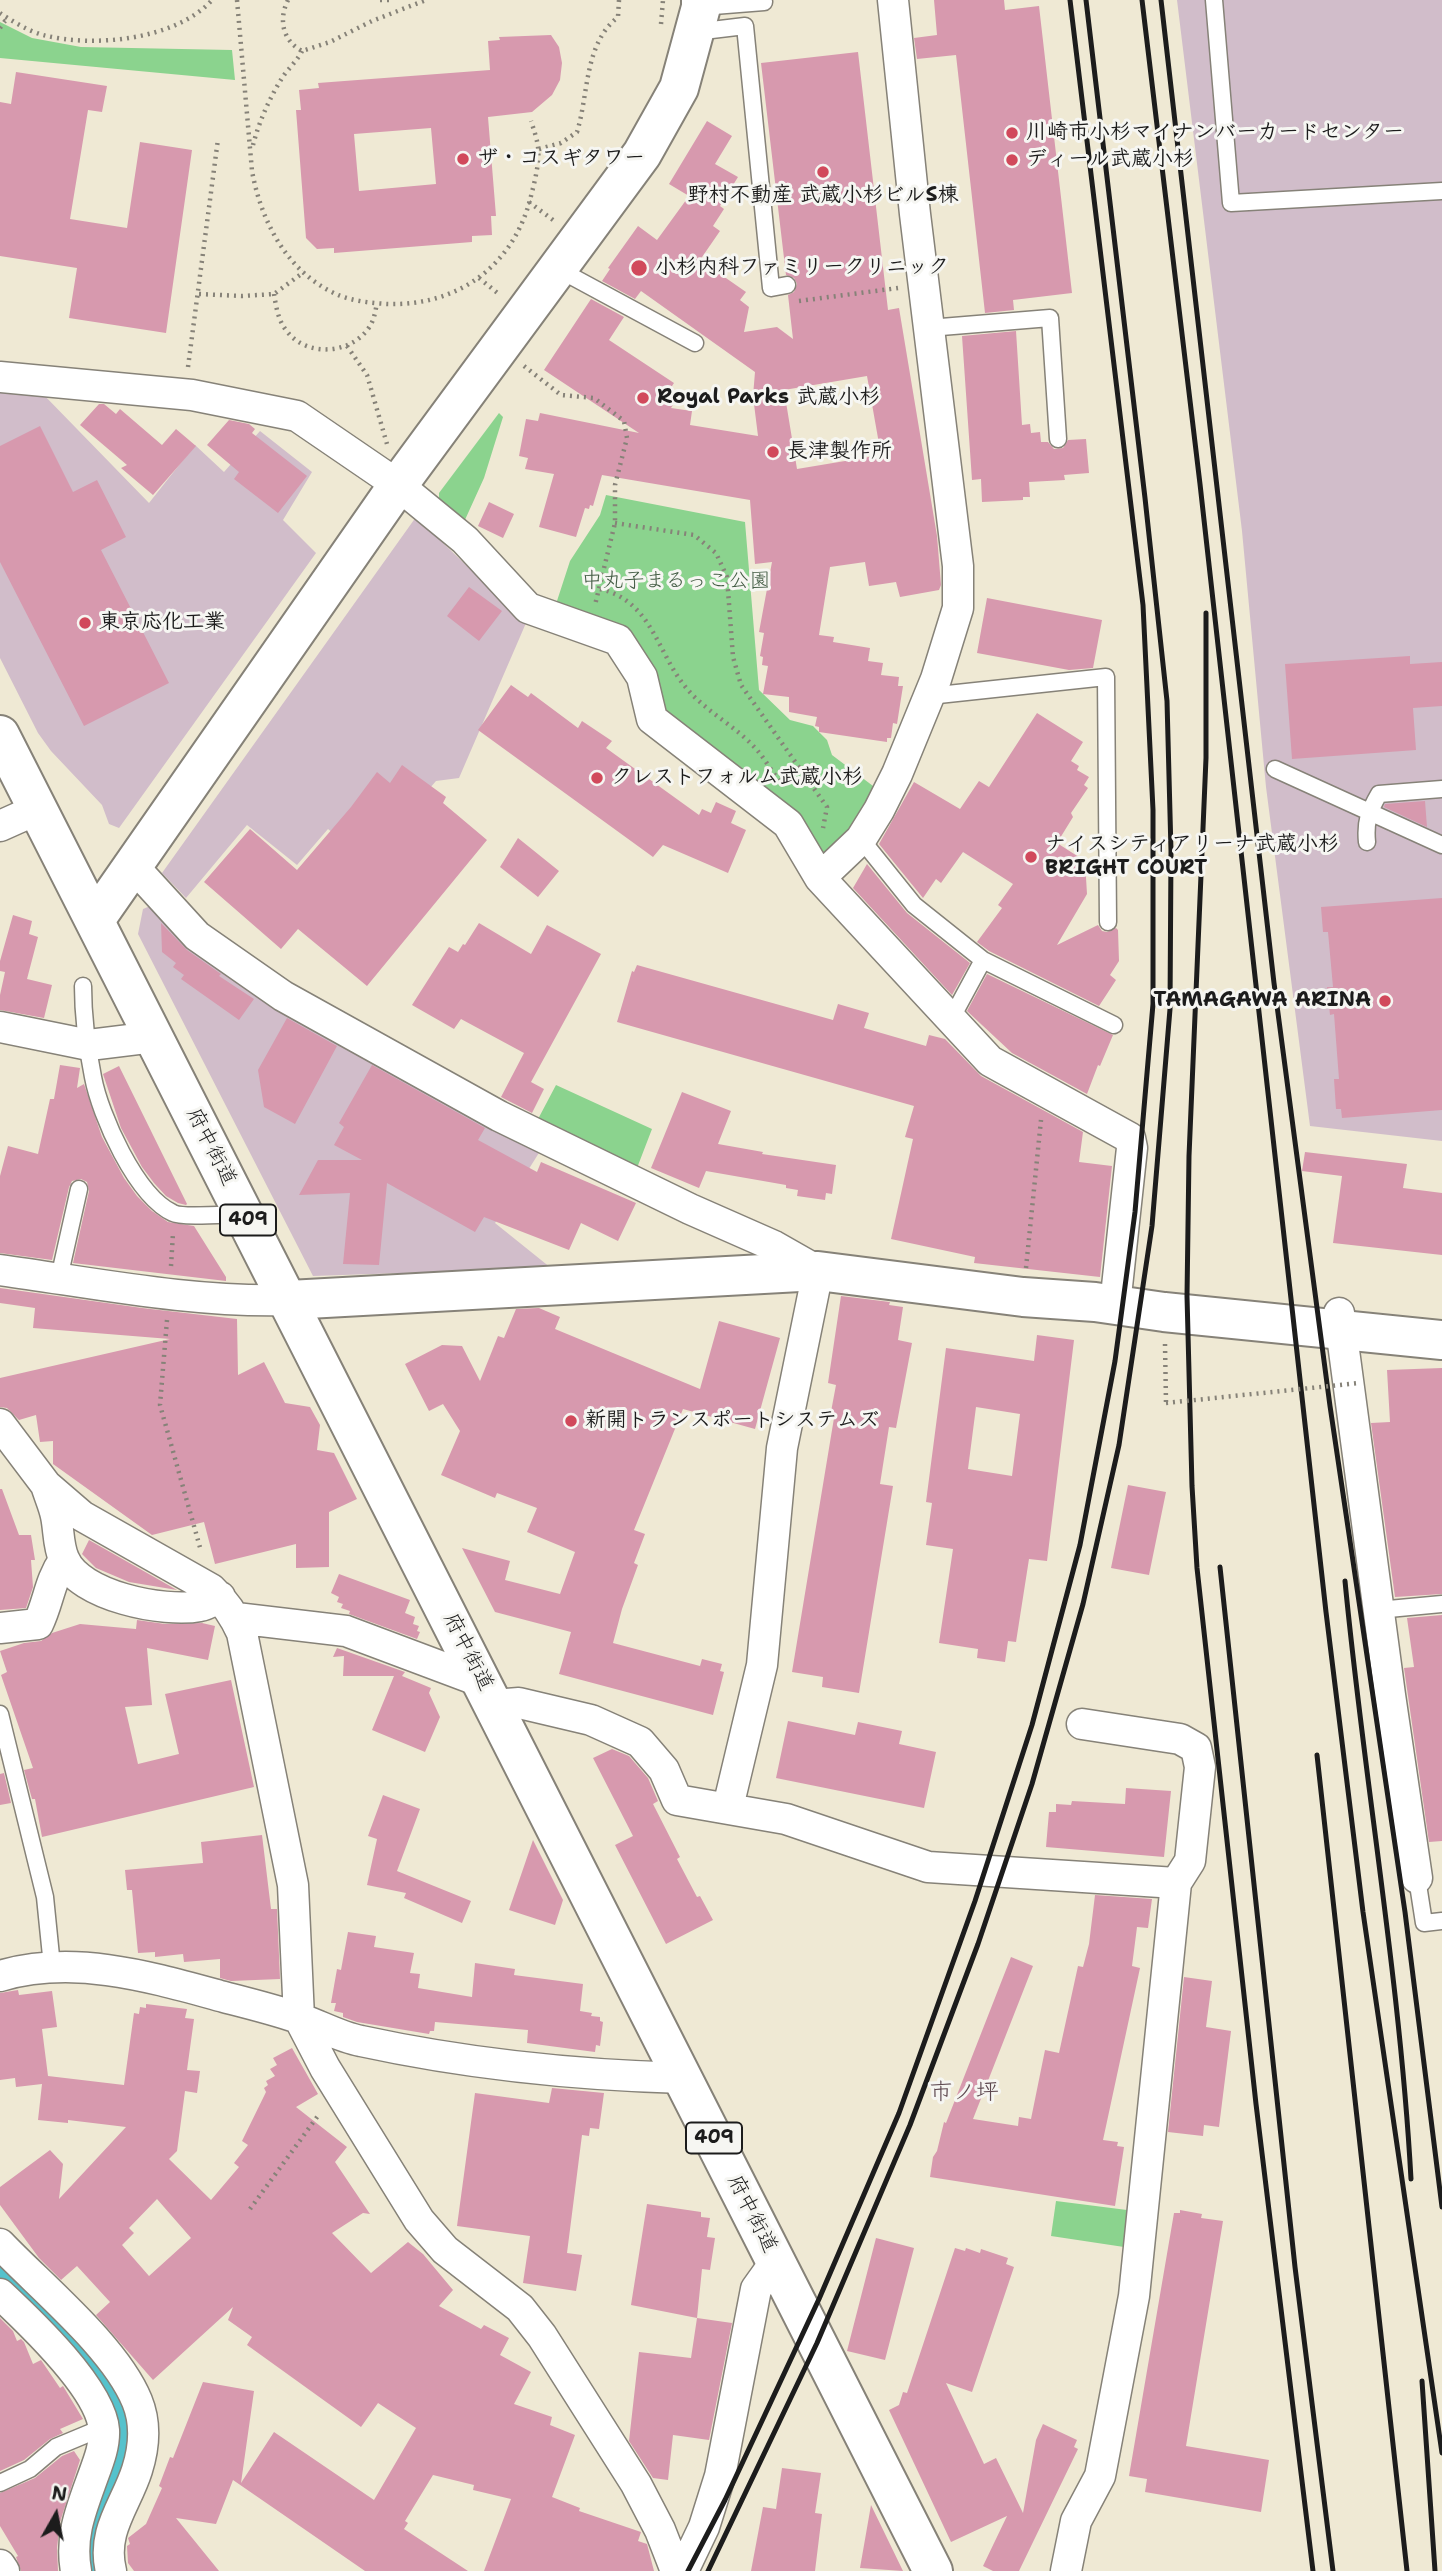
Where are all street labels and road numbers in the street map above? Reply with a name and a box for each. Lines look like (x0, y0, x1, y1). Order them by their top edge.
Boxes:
street label: 府中街道 (181, 1104, 241, 1190)
road number: 409 (220, 1204, 276, 1236)
street label: 府中街道 (438, 1609, 498, 1695)
road number: 409 (686, 2122, 742, 2154)
street label: 府中街道 (722, 2171, 782, 2257)

